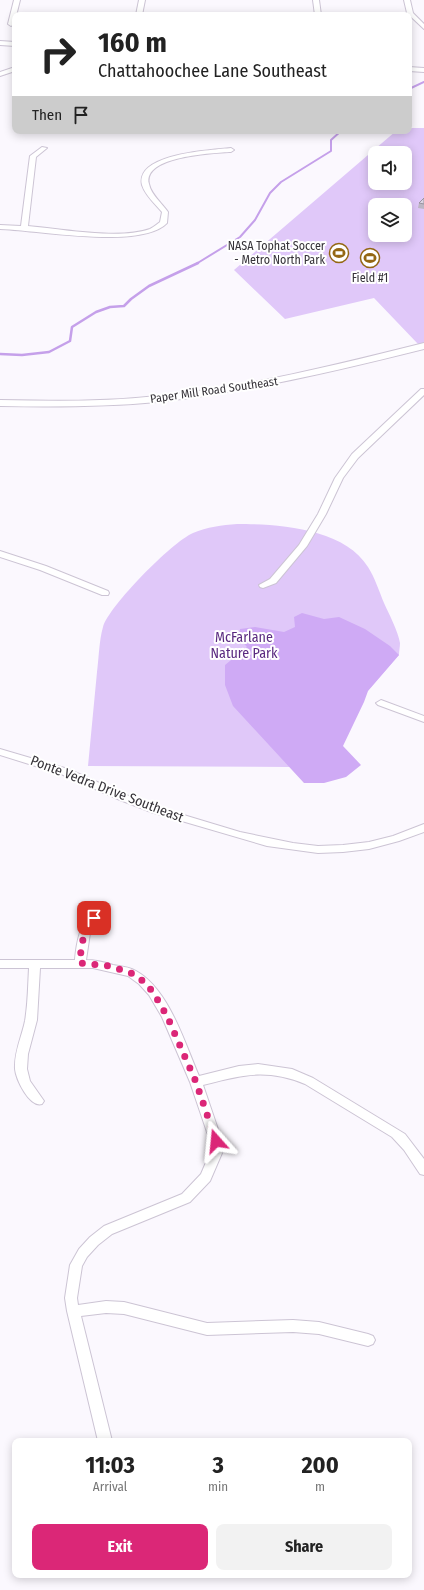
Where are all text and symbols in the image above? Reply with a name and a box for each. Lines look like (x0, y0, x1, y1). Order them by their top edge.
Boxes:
text: 160 m (98, 26, 167, 59)
icon: right (32, 28, 84, 80)
text: Chattahoochee Lane Southeast (98, 60, 327, 82)
icon: arrive (70, 104, 92, 126)
text: Then (32, 106, 62, 124)
map controls (368, 146, 412, 242)
button: sound (368, 146, 412, 190)
button: layers (368, 198, 412, 242)
place label: NASA Tophat Soccer - Metro North Park (228, 239, 326, 267)
sports icon: NASA Tophat Soccer - Metro North Park (328, 242, 350, 264)
sports icon: Field #1 (359, 247, 381, 269)
place label: Field #1 (352, 271, 388, 285)
street label: Paper Mill Road Southeast (149, 374, 279, 406)
park label: McFarlane Nature Park (211, 629, 278, 662)
street label: Ponte Vedra Drive Southeast (28, 752, 186, 826)
pin (77, 901, 111, 935)
icon: arrive (83, 907, 105, 929)
position arrow (195, 1120, 237, 1162)
text: 11:03 (85, 1451, 135, 1479)
text: 3 (212, 1451, 224, 1479)
text: 200 (301, 1451, 339, 1479)
text: Arrival (93, 1479, 127, 1494)
text: min (208, 1479, 228, 1494)
text: m (315, 1479, 325, 1494)
button: Exit (32, 1524, 208, 1570)
button: Share (216, 1524, 392, 1570)

